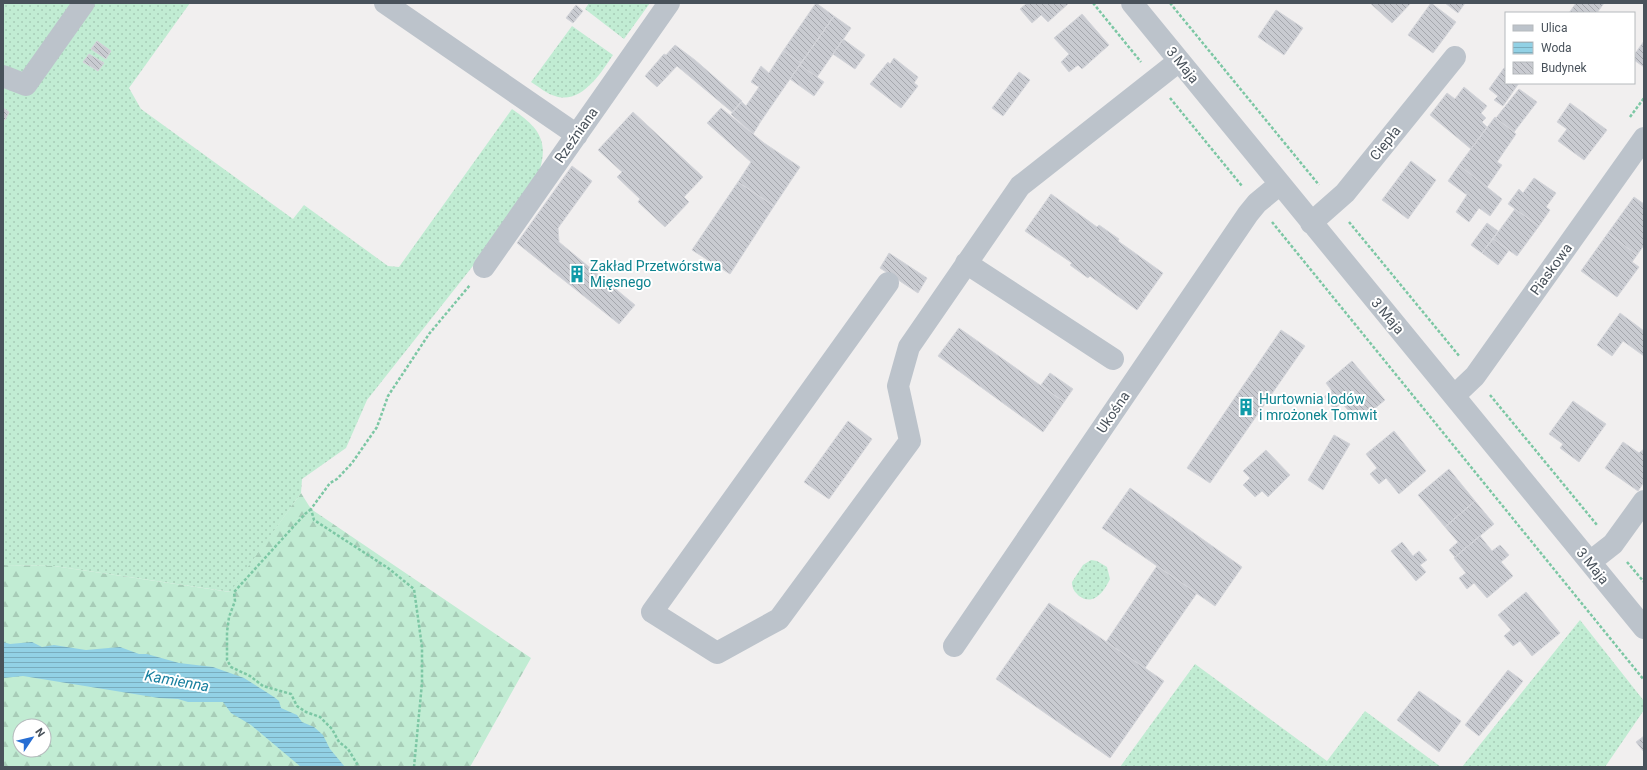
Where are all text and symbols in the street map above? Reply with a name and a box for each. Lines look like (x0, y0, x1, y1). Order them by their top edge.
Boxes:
legend (1505, 12, 1635, 84)
text: Ulica (1541, 21, 1567, 35)
text: Woda (1541, 41, 1572, 55)
street label: 3 Maja (1164, 44, 1202, 86)
text: Budynek (1541, 61, 1588, 75)
street label: Rzeźniana (551, 104, 601, 166)
street label: Ciepła (1366, 123, 1404, 163)
street label: Piaskowa (1527, 240, 1575, 298)
place label: Zakład Przetwórstwa Mięsnego (590, 258, 721, 290)
building icon: Zakład Przetwórstwa Mięsnego (567, 264, 587, 284)
street label: 3 Maja (1368, 295, 1408, 337)
street label: Ukośna (1093, 388, 1133, 436)
place label: Hurtownia lodów i mrożonek Tomwit (1259, 391, 1378, 423)
building icon: Hurtownia lodów i mrożonek Tomwit (1236, 397, 1256, 417)
street label: 3 Maja (1574, 545, 1612, 587)
water label: Kamienna (143, 666, 211, 696)
north arrow (12, 718, 52, 758)
text: N (32, 726, 47, 740)

